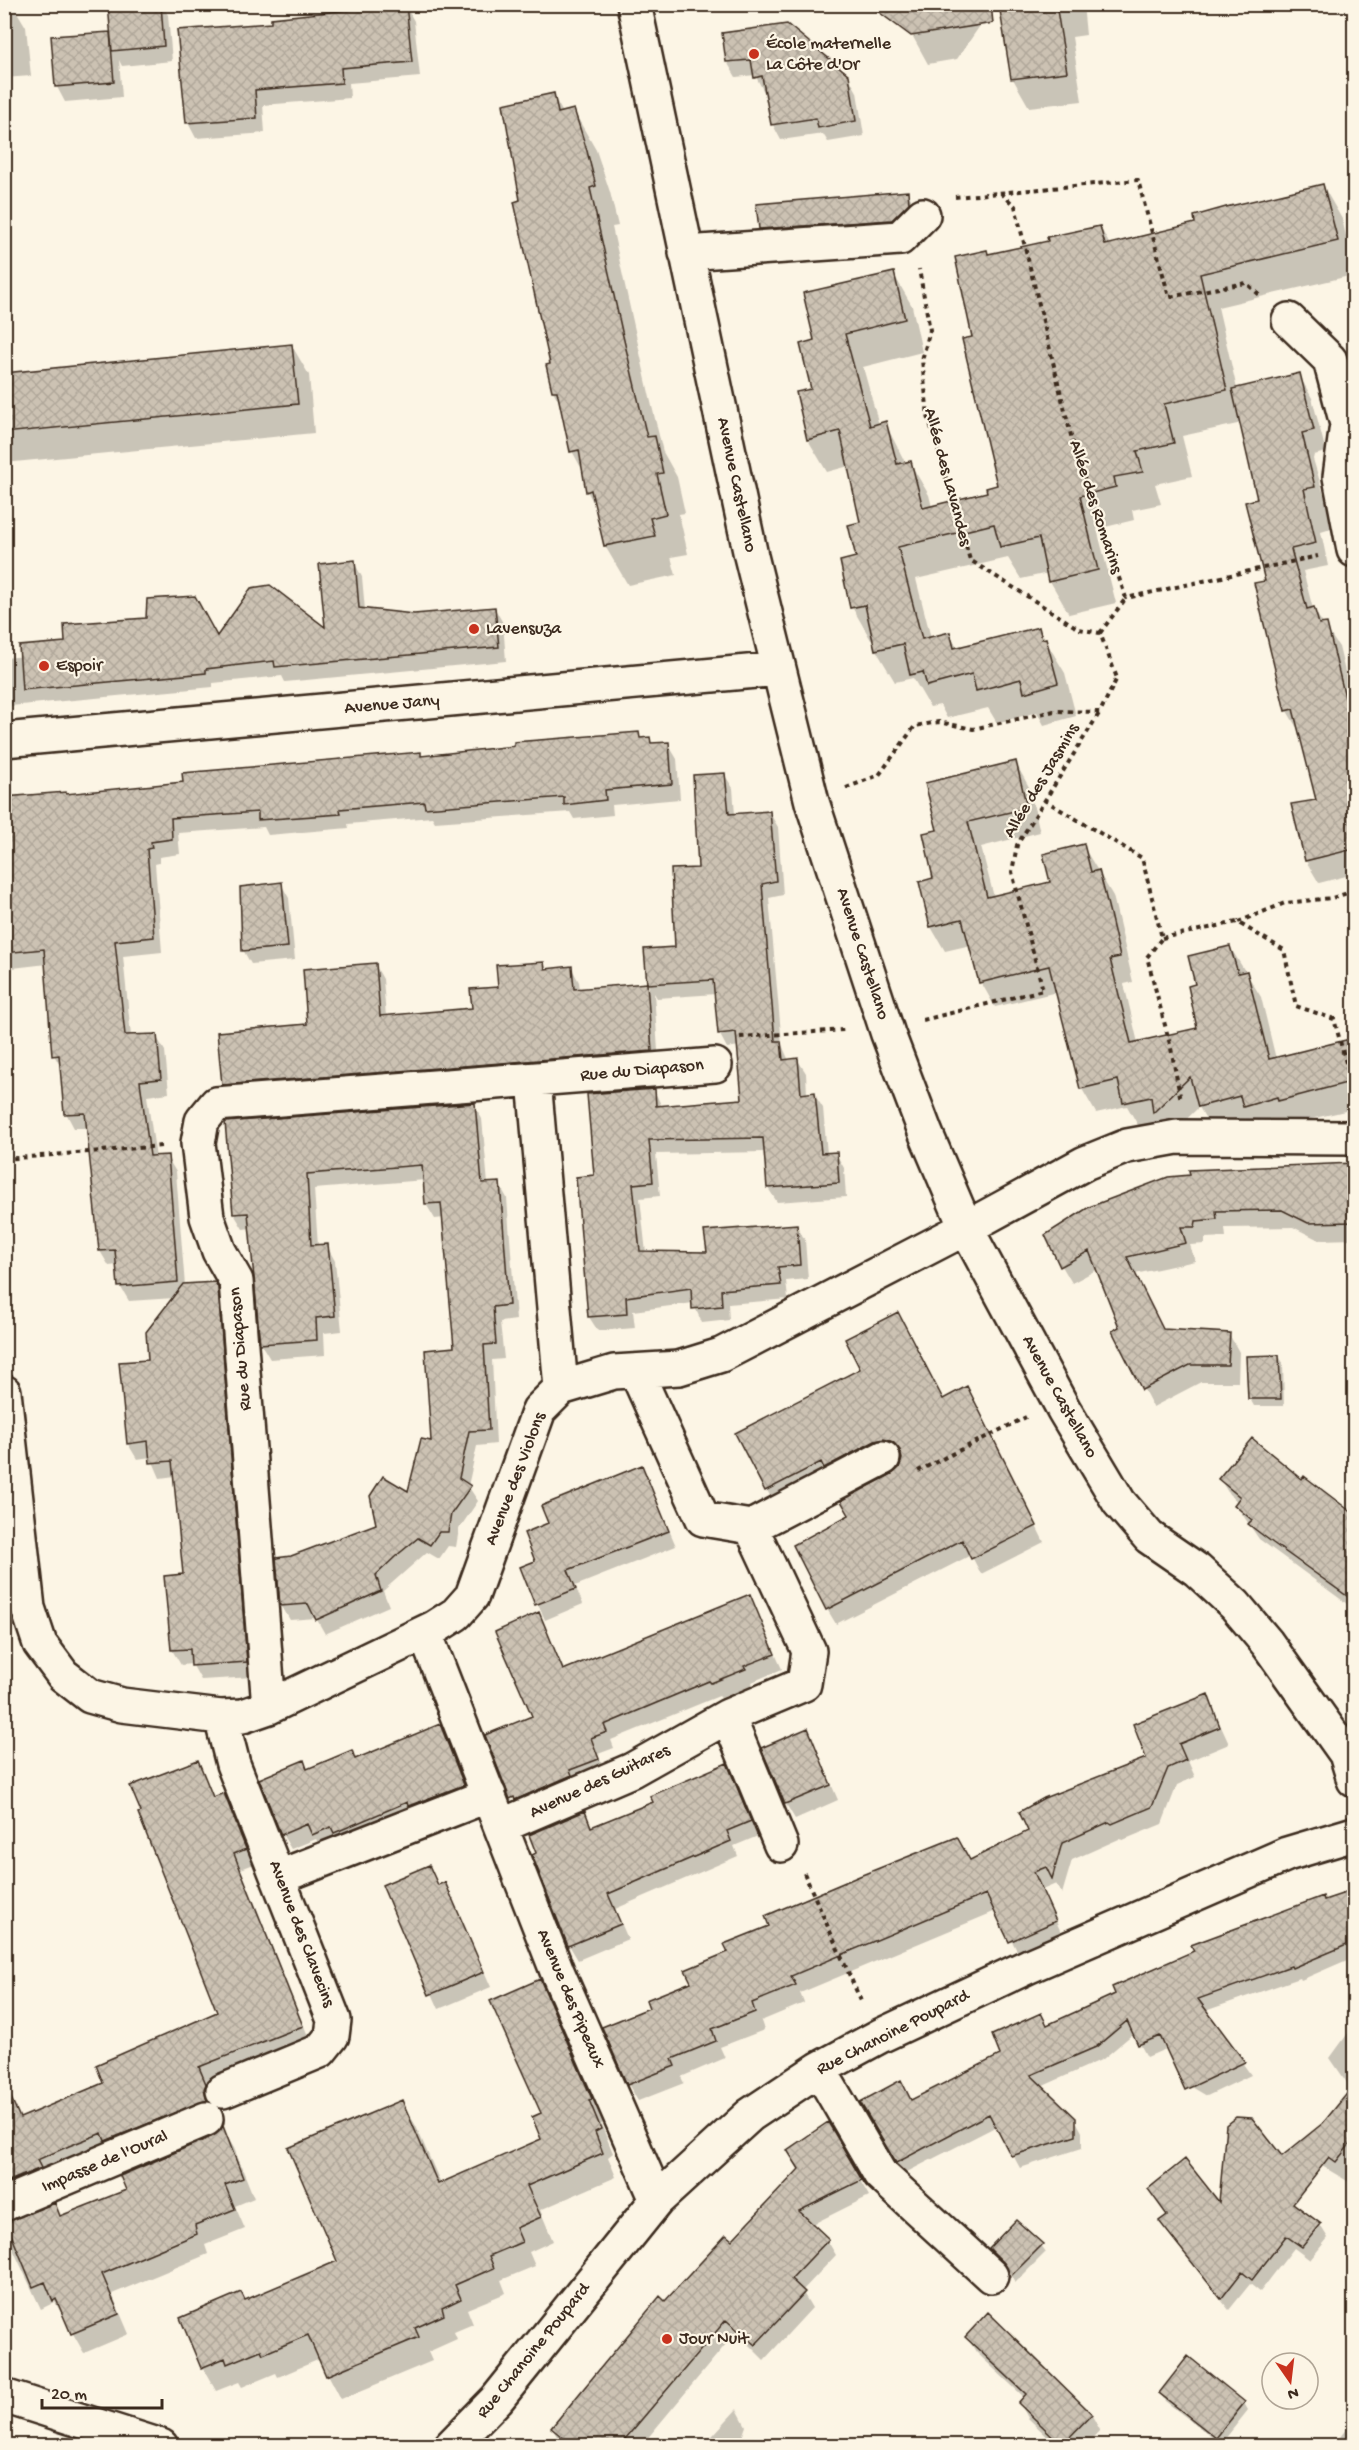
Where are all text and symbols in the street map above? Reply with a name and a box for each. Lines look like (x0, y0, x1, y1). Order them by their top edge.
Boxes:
place label: École maternelle La Côte d'Or (766, 34, 892, 76)
marker: École maternelle La Côte d'Or (747, 47, 761, 61)
street label: Allée des Lavandes (919, 406, 976, 549)
street label: Avenue Castellano (711, 416, 761, 554)
street label: Allée des Romarins (1064, 438, 1127, 578)
place label: Lavensuza (486, 619, 562, 640)
marker: Lavensuza (467, 622, 481, 636)
place label: Espoir (56, 656, 104, 677)
marker: Espoir (37, 659, 51, 673)
street label: Avenue Jany (344, 690, 441, 720)
street label: Allée des Jasmins (999, 719, 1085, 842)
street label: Avenue Castellano (831, 885, 893, 1023)
street label: Rue du Diapason (579, 1055, 705, 1087)
street label: Rue du Diapason (225, 1286, 257, 1412)
street label: Avenue Castellano (1017, 1332, 1101, 1462)
street label: Avenue des Violons (481, 1408, 552, 1549)
street label: Avenue des Guitares (526, 1740, 675, 1824)
street label: Avenue des Clavecins (263, 1858, 339, 2012)
street label: Avenue des Pipeaux (531, 1926, 609, 2072)
street label: Rue Chanoine Poupard (813, 1985, 974, 2081)
street label: Impasse de l'Oural (39, 2126, 171, 2198)
street label: Rue Chanoine Poupard (473, 2278, 596, 2423)
place label: Jour Nuit (679, 2329, 750, 2350)
marker: Jour Nuit (660, 2332, 674, 2346)
north arrow (1260, 2351, 1320, 2411)
scale bar (42, 2372, 162, 2410)
text: N (1285, 2382, 1300, 2403)
text: 20 m (51, 2385, 87, 2406)

